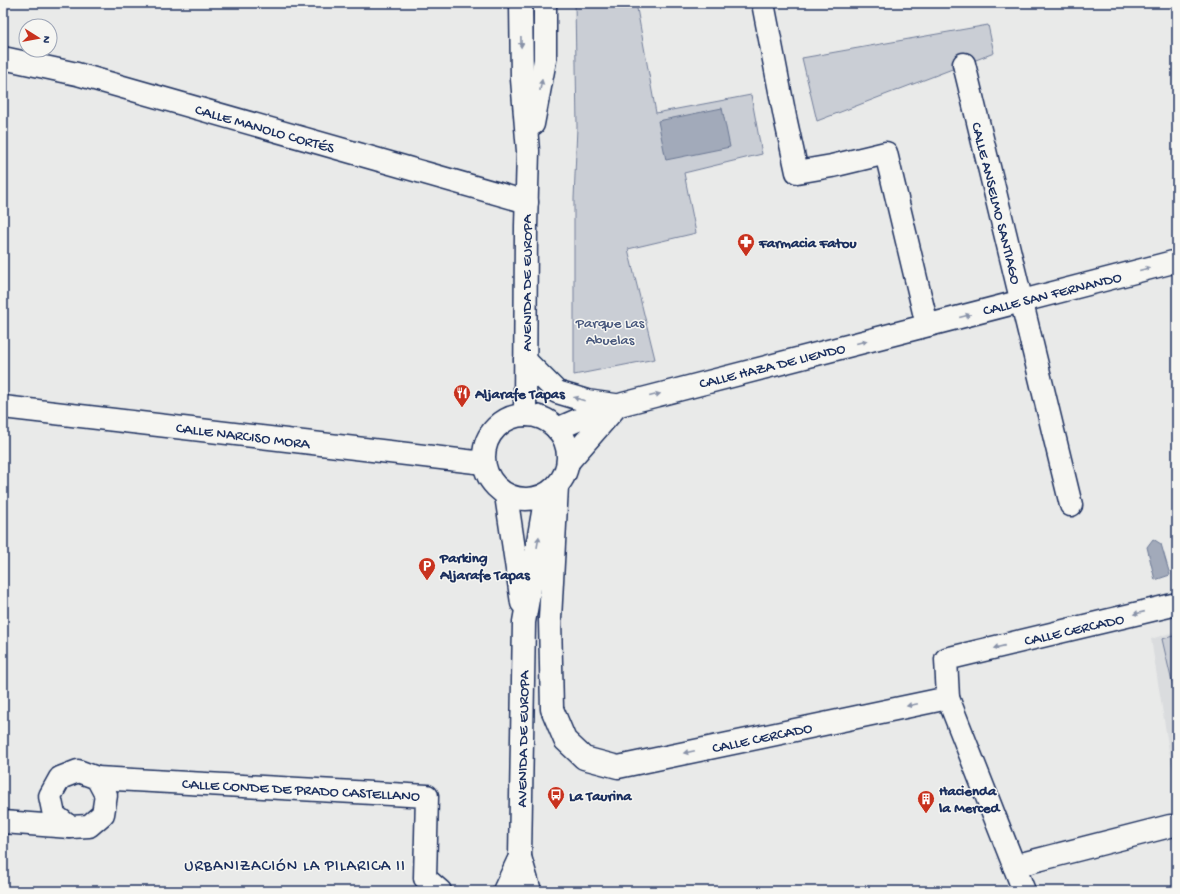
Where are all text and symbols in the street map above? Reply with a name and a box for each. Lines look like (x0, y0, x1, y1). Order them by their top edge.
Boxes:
north arrow (18, 18, 58, 58)
text: N (39, 35, 52, 44)
one-way arrow (518, 36, 524, 49)
one-way arrow (538, 79, 544, 91)
street label: CALLE MANOLO CORTÉS (193, 101, 336, 158)
street label: CALLE ANSELMO SANTIAGO (966, 120, 1024, 286)
street label: AVENIDA DE EUROPA (519, 213, 537, 351)
pharmacy icon: Farmacia Fatou (736, 232, 756, 257)
place label: Farmacia Fatou (758, 235, 857, 253)
one-way arrow (1139, 266, 1151, 272)
street label: CALLE SAN FERNANDO (981, 269, 1124, 321)
one-way arrow (959, 312, 971, 318)
park label: Parque Las Abuelas (575, 315, 645, 350)
one-way arrow (857, 339, 869, 345)
street label: CALLE HAZA DE LIENDO (697, 340, 847, 394)
restaurant icon: Aljarafe Tapas (452, 383, 472, 408)
place label: Aljarafe Tapas (474, 386, 566, 404)
one-way arrow (649, 392, 661, 398)
one-way arrow (573, 396, 585, 402)
street label: CALLE NARCISO MORA (175, 420, 312, 454)
one-way arrow (535, 536, 541, 548)
place label: Parking Aljarafe Tapas (439, 550, 531, 585)
parking icon: Parking Aljarafe Tapas (417, 556, 437, 581)
street label: CALLE CERCADO (1023, 611, 1126, 651)
one-way arrow (1133, 611, 1145, 617)
one-way arrow (993, 644, 1005, 650)
street label: AVENIDA DE EUROPA (514, 669, 534, 808)
one-way arrow (906, 703, 918, 709)
street label: CALLE CERCADO (711, 720, 814, 758)
one-way arrow (682, 750, 695, 756)
street label: CALLE CONDE DE PRADO CASTELLANO (181, 776, 420, 806)
place label: Hacienda la Merced (938, 783, 1001, 818)
bus stop icon: La Taurina (546, 785, 566, 810)
place label: La Taurina (569, 788, 632, 806)
building icon: Hacienda la Merced (916, 789, 936, 814)
district label: URBANIZACIÓN LA PILARICA II (184, 858, 406, 877)

